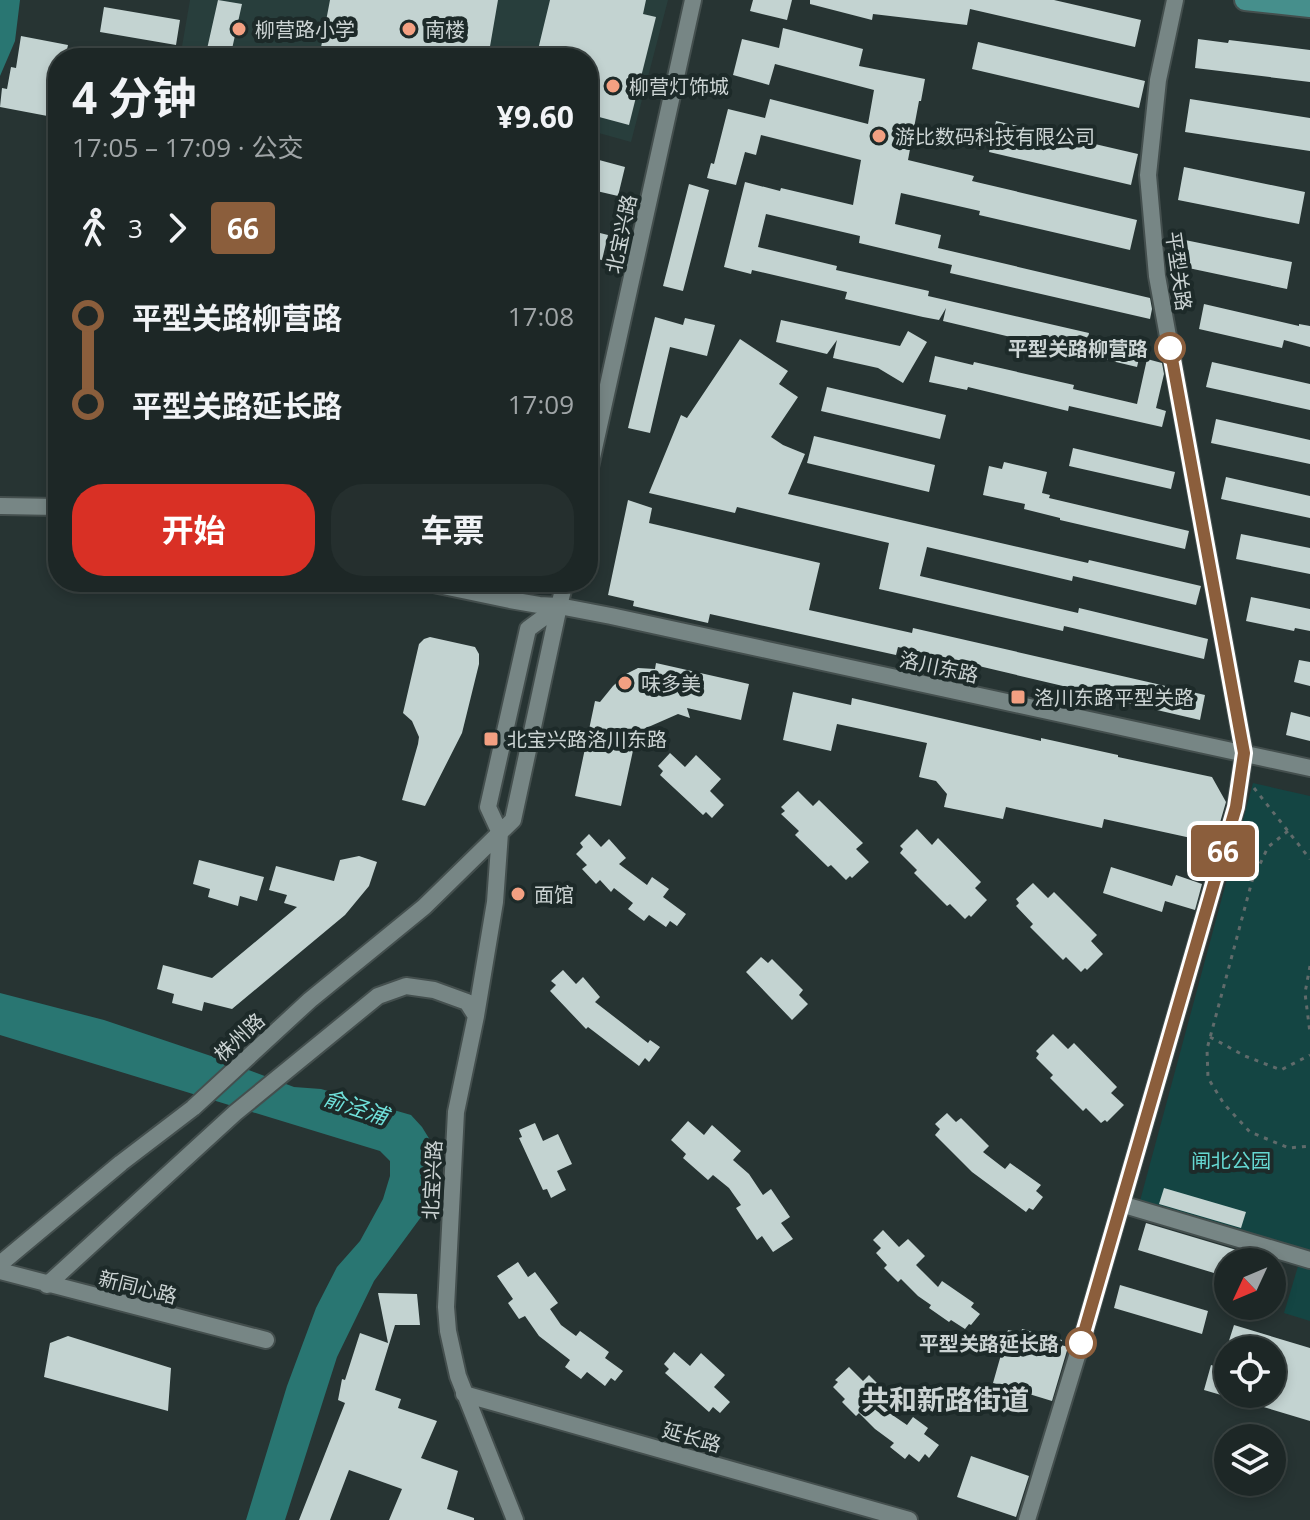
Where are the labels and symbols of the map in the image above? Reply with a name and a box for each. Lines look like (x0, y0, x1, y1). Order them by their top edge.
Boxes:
place label: 柳营路小学 (255, 16, 355, 43)
place label: 南楼 (425, 16, 465, 43)
marker: 柳营路小学 (230, 20, 248, 38)
marker: 南楼 (400, 20, 418, 38)
place label: 柳营灯饰城 (629, 73, 729, 100)
marker: 柳营灯饰城 (604, 77, 622, 95)
place label: 游比数码科技有限公司 (895, 123, 1095, 150)
marker: 游比数码科技有限公司 (870, 127, 888, 145)
street label: 北宝兴路 (599, 192, 643, 276)
street label: 平型关路 (1160, 230, 1198, 312)
marker: 平型关路柳营路 (1155, 333, 1185, 363)
place label: 平型关路柳营路 (1008, 335, 1148, 362)
street label: 洛川东路 (897, 645, 981, 689)
place label: 味多美 (641, 670, 701, 697)
marker: 味多美 (616, 674, 634, 692)
place label: 洛川东路平型关路 (1034, 684, 1194, 711)
marker: 洛川东路平型关路 (1009, 688, 1027, 706)
place label: 北宝兴路洛川东路 (507, 726, 667, 753)
marker: 北宝兴路洛川东路 (482, 730, 500, 748)
line badge: 66 (1187, 825, 1259, 877)
place label: 面馆 (534, 881, 574, 908)
marker: 面馆 (509, 885, 527, 903)
street label: 株州路 (208, 1007, 270, 1067)
water label: 俞泾浦 (320, 1082, 395, 1131)
street label: 北宝兴路 (416, 1139, 448, 1221)
park label: 闸北公园 (1191, 1147, 1271, 1174)
north arrow (1214, 1248, 1286, 1320)
street label: 新同心路 (96, 1264, 180, 1310)
marker: 平型关路延长路 (1066, 1328, 1096, 1358)
place label: 平型关路延长路 (919, 1330, 1059, 1357)
district label: 共和新路街道 (861, 1380, 1029, 1418)
street label: 延长路 (659, 1416, 725, 1458)

